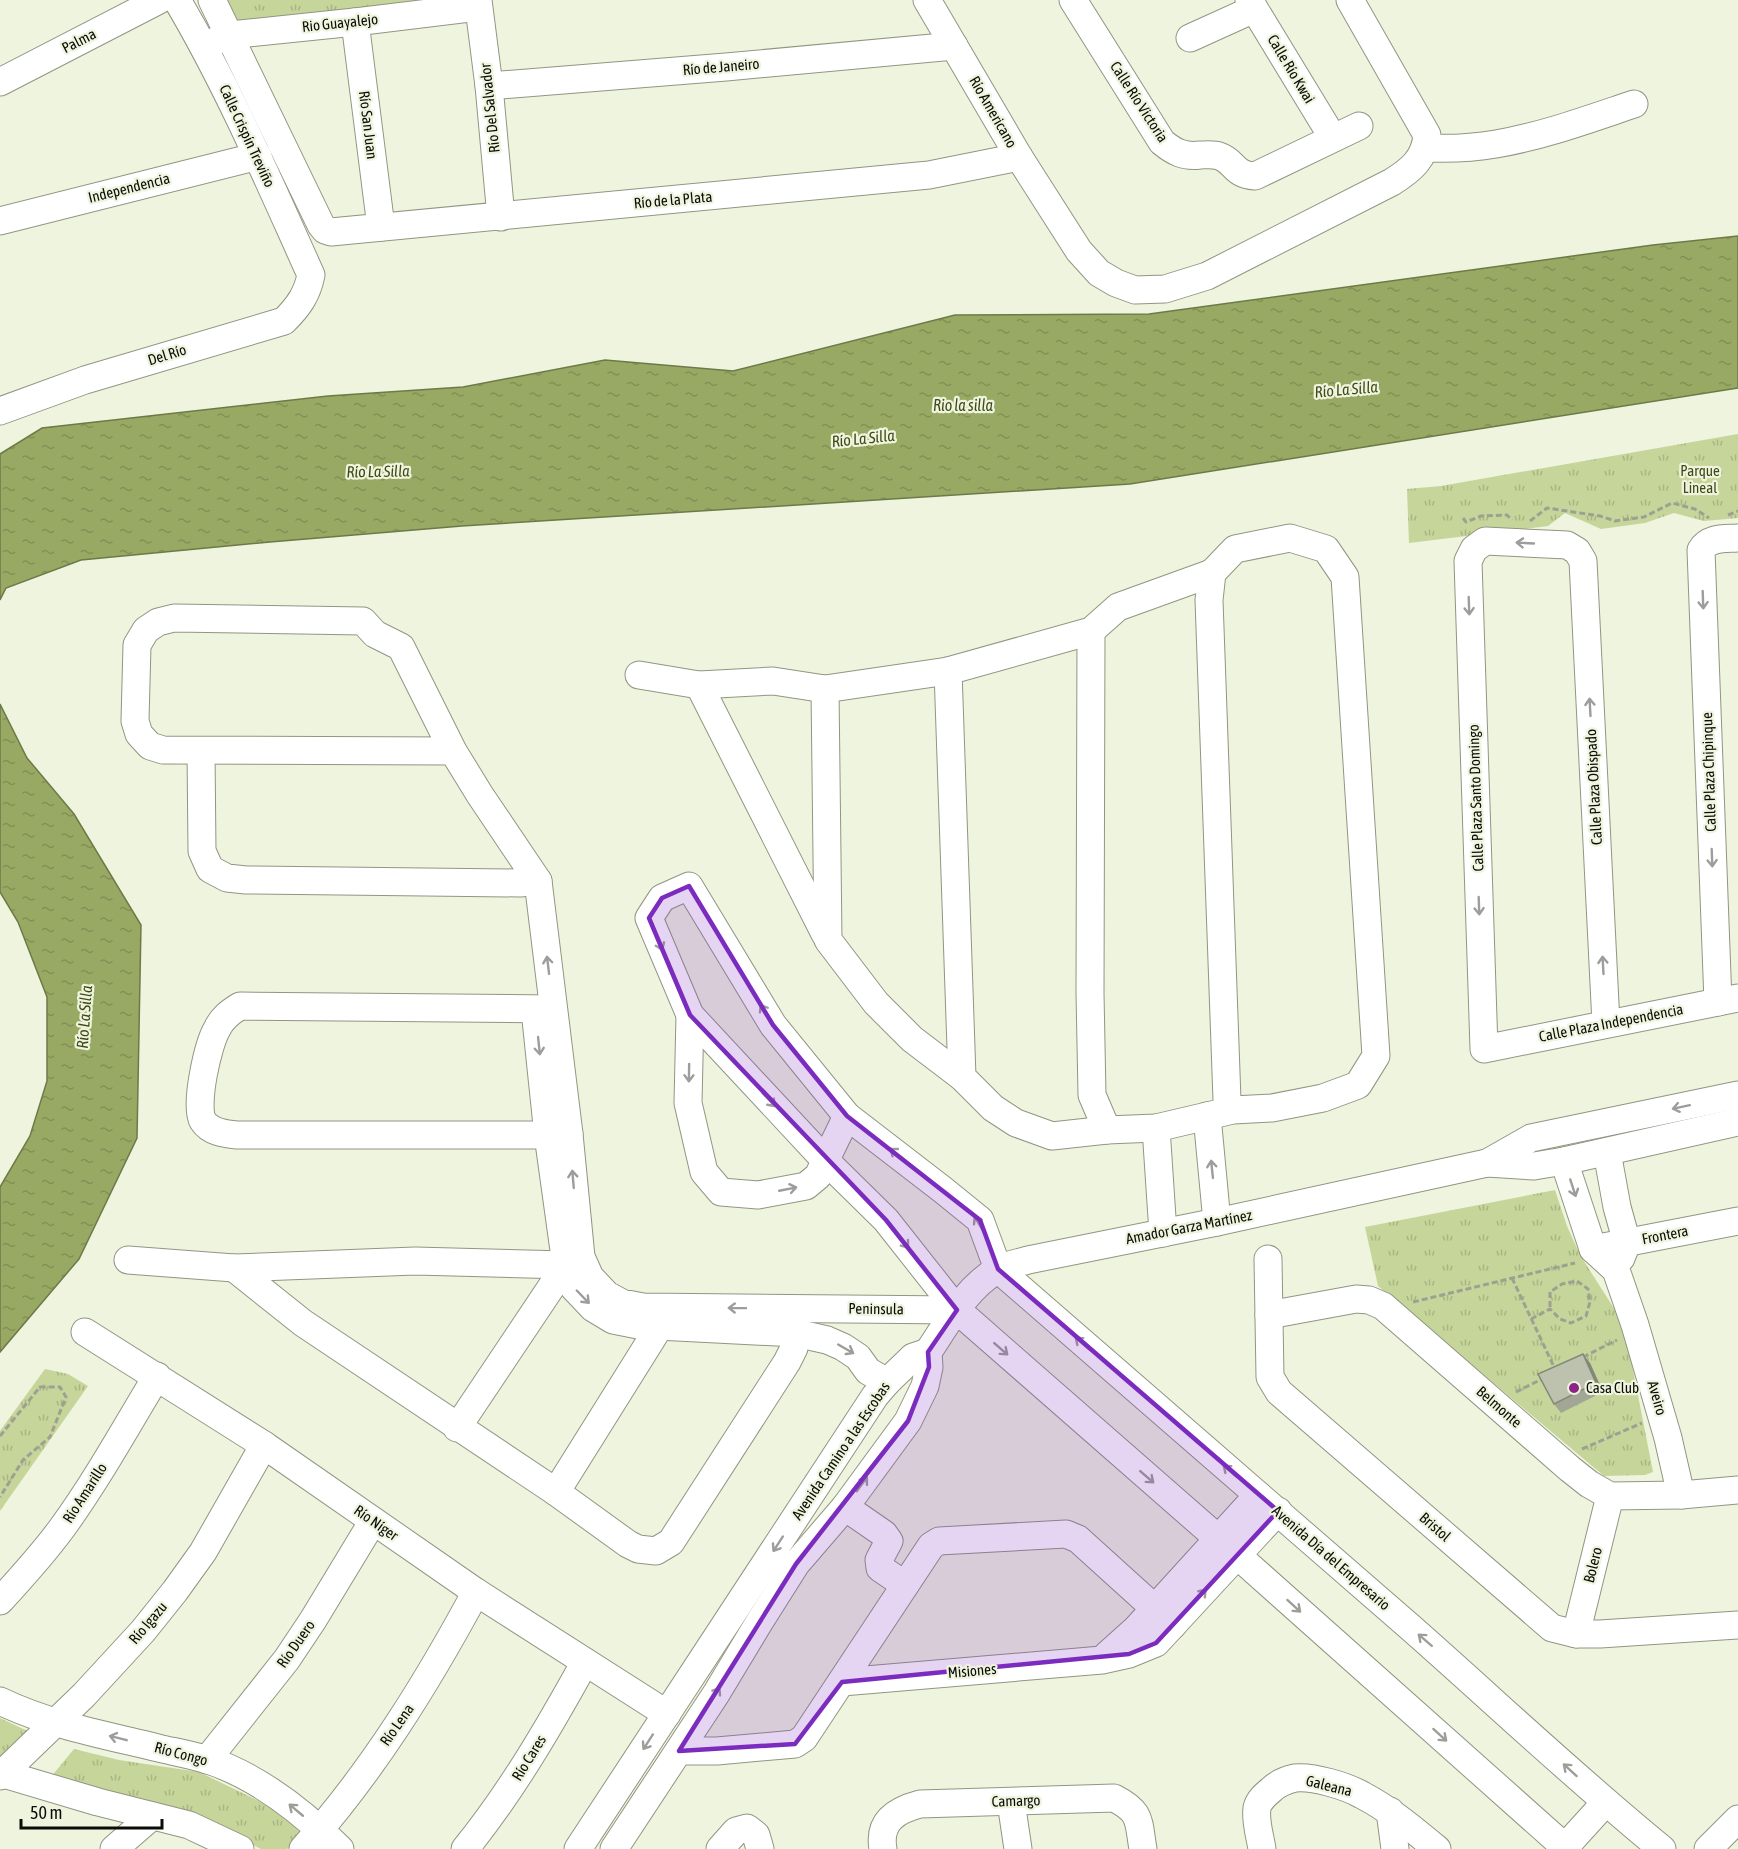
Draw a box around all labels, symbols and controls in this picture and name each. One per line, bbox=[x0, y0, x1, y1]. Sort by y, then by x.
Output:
street label: Rio Guayalejo bbox=[301, 10, 379, 35]
street label: Palma bbox=[59, 25, 99, 56]
street label: Calle Río Kwai bbox=[1264, 32, 1318, 106]
street label: Río de Janeiro bbox=[682, 55, 760, 78]
street label: Calle Río Victoria bbox=[1107, 58, 1172, 145]
street label: Río Del Salvador bbox=[476, 62, 503, 154]
street label: Río Americano bbox=[966, 73, 1021, 151]
street label: Calle Crispín Treviño bbox=[216, 82, 279, 190]
street label: Río San Juan bbox=[356, 90, 381, 160]
street label: Independencia bbox=[86, 169, 171, 206]
street label: Río de la Plata bbox=[633, 188, 713, 211]
street label: Del Río bbox=[146, 341, 188, 368]
water label: Río La Silla bbox=[1314, 377, 1379, 401]
water label: Rio la silla bbox=[933, 396, 994, 414]
water label: Río La Silla bbox=[831, 426, 896, 450]
water label: Río La Silla bbox=[346, 461, 410, 481]
park label: Parque Lineal bbox=[1680, 462, 1720, 496]
one-way arrow bbox=[1515, 538, 1535, 549]
one-way arrow bbox=[1697, 589, 1708, 609]
one-way arrow bbox=[1464, 596, 1475, 616]
one-way arrow bbox=[1585, 698, 1596, 718]
street label: Calle Plaza Chipinque bbox=[1698, 712, 1719, 832]
street label: Calle Plaza Santo Domingo bbox=[1464, 724, 1487, 872]
street label: Calle Plaza Obispado bbox=[1582, 729, 1605, 845]
one-way arrow bbox=[1707, 847, 1718, 867]
one-way arrow bbox=[1473, 895, 1485, 915]
one-way arrow bbox=[654, 932, 665, 951]
one-way arrow bbox=[542, 955, 553, 975]
one-way arrow bbox=[1598, 956, 1609, 976]
water label: Río La Silla bbox=[73, 984, 95, 1049]
street label: Calle Plaza Independencia bbox=[1537, 1000, 1684, 1045]
one-way arrow bbox=[759, 1004, 772, 1021]
one-way arrow bbox=[534, 1035, 545, 1055]
one-way arrow bbox=[683, 1063, 695, 1083]
one-way arrow bbox=[762, 1092, 776, 1107]
one-way arrow bbox=[1671, 1101, 1690, 1113]
one-way arrow bbox=[889, 1148, 905, 1161]
one-way arrow bbox=[1206, 1160, 1217, 1180]
one-way arrow bbox=[567, 1170, 578, 1190]
one-way arrow bbox=[1568, 1178, 1579, 1197]
one-way arrow bbox=[778, 1183, 797, 1194]
street label: Amador Garza Martínez bbox=[1124, 1206, 1254, 1247]
one-way arrow bbox=[973, 1215, 985, 1232]
street label: Frontera bbox=[1640, 1222, 1689, 1247]
one-way arrow bbox=[896, 1233, 909, 1249]
one-way arrow bbox=[576, 1290, 590, 1305]
street label: Peninsula bbox=[848, 1300, 904, 1317]
one-way arrow bbox=[728, 1303, 748, 1314]
one-way arrow bbox=[1075, 1336, 1090, 1350]
one-way arrow bbox=[993, 1342, 1008, 1356]
one-way arrow bbox=[837, 1343, 854, 1355]
street label: Avenida Camino a las Escobas bbox=[788, 1379, 893, 1523]
place label: Casa Club bbox=[1586, 1379, 1639, 1396]
street label: Aveiro bbox=[1644, 1379, 1670, 1417]
marker: Casa Club bbox=[1567, 1381, 1581, 1395]
street label: Belmonte bbox=[1473, 1382, 1525, 1431]
street label: Río Amarillo bbox=[59, 1460, 110, 1526]
one-way arrow bbox=[1222, 1464, 1238, 1477]
one-way arrow bbox=[1139, 1470, 1154, 1484]
one-way arrow bbox=[856, 1476, 868, 1492]
street label: Río Níger bbox=[351, 1501, 402, 1544]
street label: Avenida Día del Empresario bbox=[1269, 1502, 1394, 1613]
street label: Bristol bbox=[1416, 1509, 1454, 1545]
one-way arrow bbox=[772, 1535, 784, 1552]
street label: Bolero bbox=[1580, 1545, 1605, 1585]
one-way arrow bbox=[1193, 1588, 1208, 1603]
street label: Río Igazu bbox=[125, 1598, 170, 1647]
one-way arrow bbox=[1286, 1599, 1301, 1613]
street label: Río Duero bbox=[273, 1617, 318, 1671]
one-way arrow bbox=[1417, 1633, 1432, 1647]
street label: Misiones bbox=[947, 1660, 997, 1681]
one-way arrow bbox=[709, 1687, 721, 1704]
street label: Río Lena bbox=[376, 1701, 417, 1749]
one-way arrow bbox=[1432, 1728, 1447, 1742]
one-way arrow bbox=[108, 1731, 127, 1743]
street label: Río Cares bbox=[508, 1732, 549, 1784]
one-way arrow bbox=[642, 1734, 654, 1750]
street label: Río Congo bbox=[153, 1738, 210, 1769]
one-way arrow bbox=[1562, 1763, 1577, 1777]
street label: Galeana bbox=[1304, 1772, 1354, 1799]
street label: Camargo bbox=[991, 1791, 1041, 1810]
scale bar bbox=[21, 1792, 162, 1830]
text: 50 m bbox=[30, 1802, 62, 1823]
one-way arrow bbox=[288, 1803, 304, 1816]

